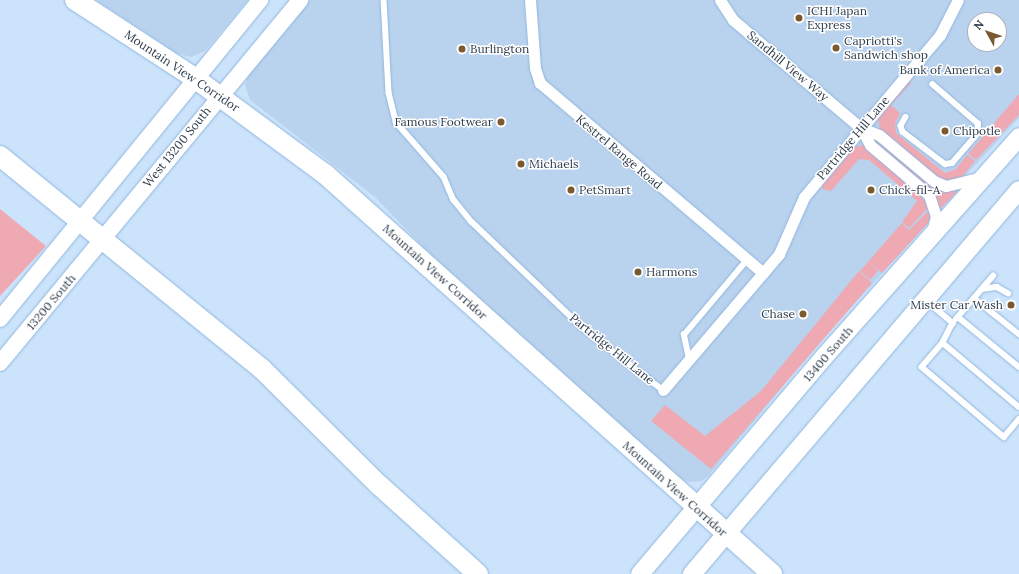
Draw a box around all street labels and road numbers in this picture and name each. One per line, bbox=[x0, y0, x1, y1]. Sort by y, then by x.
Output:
street label: Mountain View Corridor bbox=[122, 27, 242, 115]
street label: Sandhill View Way bbox=[744, 28, 832, 104]
street label: Partridge Hill Lane bbox=[814, 93, 892, 183]
street label: West 13200 South bbox=[140, 104, 214, 190]
street label: Kestrel Range Road bbox=[573, 112, 665, 192]
street label: Mountain View Corridor bbox=[380, 221, 490, 323]
street label: 13200 South bbox=[24, 271, 78, 333]
street label: Partridge Hill Lane bbox=[567, 310, 657, 388]
street label: 13400 South bbox=[800, 323, 856, 385]
street label: Mountain View Corridor bbox=[620, 438, 730, 540]

